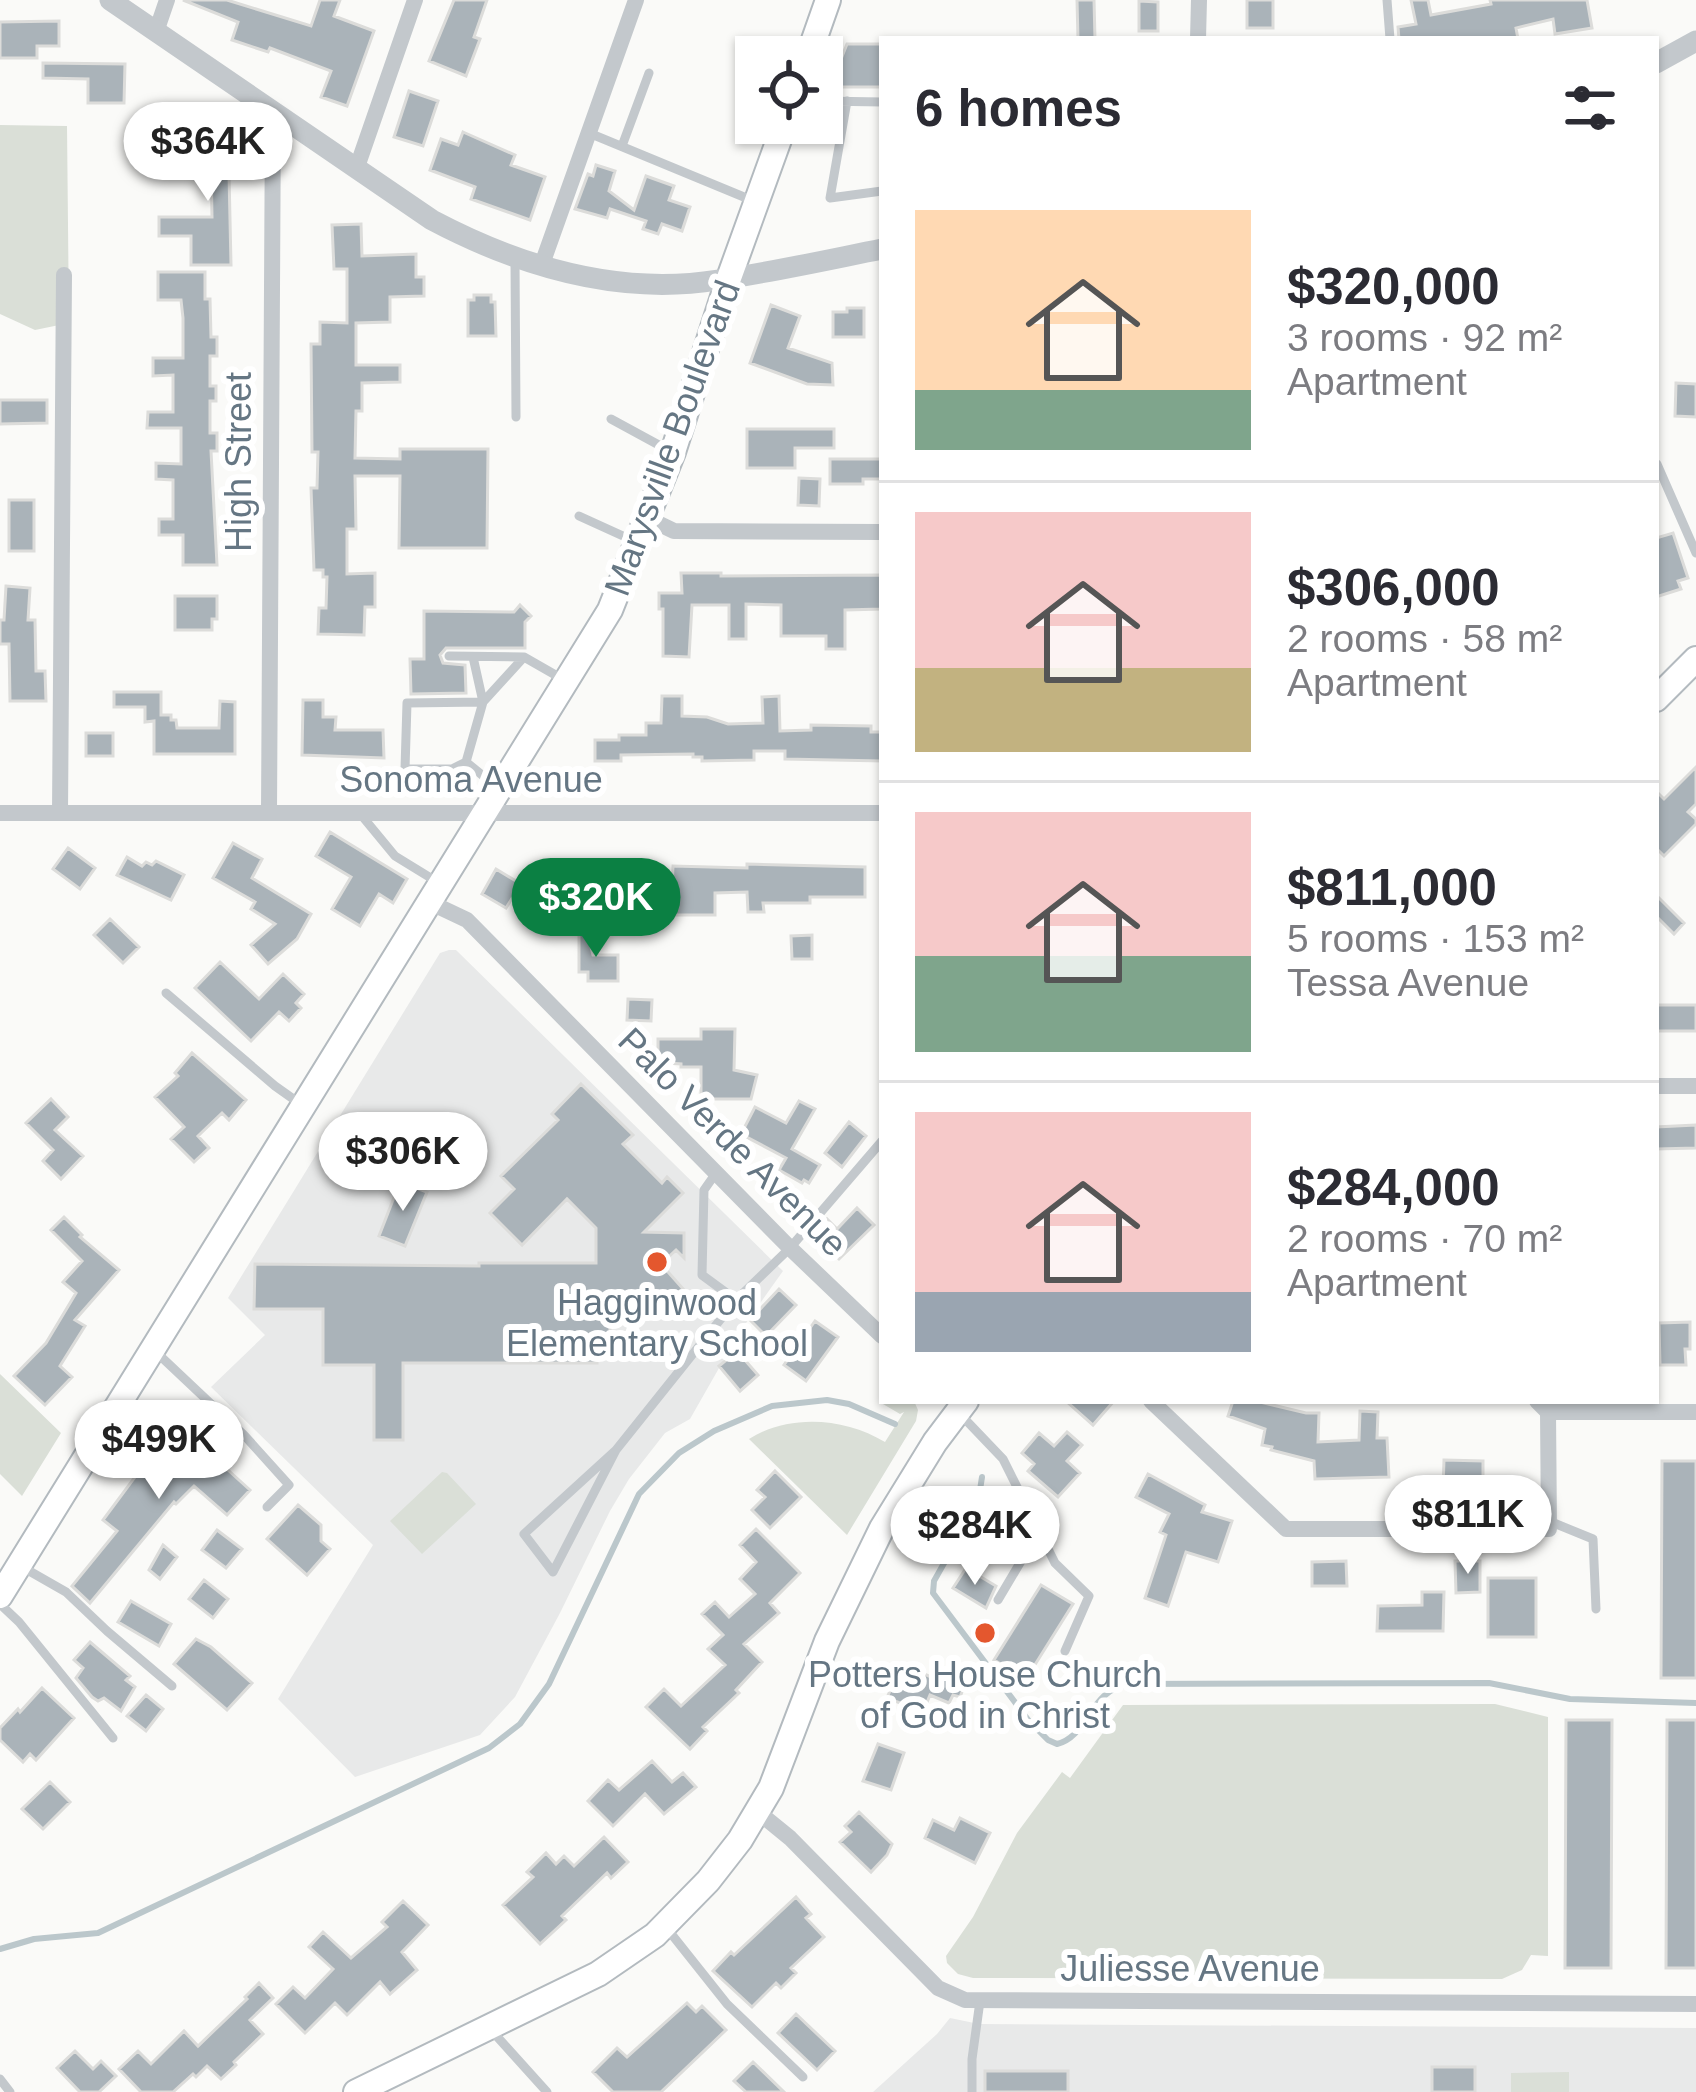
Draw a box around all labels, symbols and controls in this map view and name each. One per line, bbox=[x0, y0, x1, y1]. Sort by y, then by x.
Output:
map controls bbox=[735, 36, 843, 144]
button: locate bbox=[735, 36, 843, 144]
icon: filters bbox=[1557, 75, 1623, 141]
text: 6 homes bbox=[915, 80, 1122, 137]
pin: $364K bbox=[124, 102, 292, 204]
text: $364K bbox=[151, 119, 265, 162]
icon: home bbox=[1011, 258, 1155, 402]
text: $320,000 bbox=[1287, 258, 1500, 315]
street label: Marysville Boulevard bbox=[596, 275, 748, 601]
text: 3 rooms · 92 m² bbox=[1287, 316, 1562, 359]
text: Apartment bbox=[1287, 360, 1467, 403]
street label: High Street bbox=[218, 372, 259, 552]
text: $306,000 bbox=[1287, 559, 1500, 616]
icon: home bbox=[1011, 560, 1155, 704]
text: 2 rooms · 58 m² bbox=[1287, 617, 1562, 660]
text: Apartment bbox=[1287, 661, 1467, 704]
street label: Sonoma Avenue bbox=[339, 759, 603, 800]
pin: $320K bbox=[512, 858, 680, 960]
text: $811,000 bbox=[1287, 859, 1497, 916]
icon: home bbox=[1011, 860, 1155, 1004]
text: $320K bbox=[539, 875, 653, 918]
text: 5 rooms · 153 m² bbox=[1287, 917, 1584, 960]
text: Tessa Avenue bbox=[1287, 961, 1529, 1004]
street label: Palo Verde Avenue bbox=[610, 1019, 856, 1265]
pin: $306K bbox=[319, 1112, 487, 1214]
text: $306K bbox=[346, 1129, 460, 1172]
text: $284,000 bbox=[1287, 1159, 1500, 1216]
icon: home bbox=[1011, 1160, 1155, 1304]
text: 2 rooms · 70 m² bbox=[1287, 1217, 1562, 1260]
marker: Hagginwood Elementary School bbox=[644, 1249, 670, 1275]
text: Apartment bbox=[1287, 1261, 1467, 1304]
place label: Hagginwood Elementary School bbox=[506, 1282, 808, 1364]
pin: $499K bbox=[75, 1400, 243, 1502]
text: $499K bbox=[102, 1417, 216, 1460]
pin: $811K bbox=[1384, 1475, 1552, 1577]
pin: $284K bbox=[891, 1486, 1059, 1588]
text: $811K bbox=[1412, 1492, 1524, 1535]
text: $284K bbox=[918, 1503, 1032, 1546]
marker: Potters House Church of God in Christ bbox=[972, 1620, 998, 1646]
place label: Potters House Church of God in Christ bbox=[808, 1654, 1162, 1736]
street label: Juliesse Avenue bbox=[1060, 1948, 1320, 1989]

